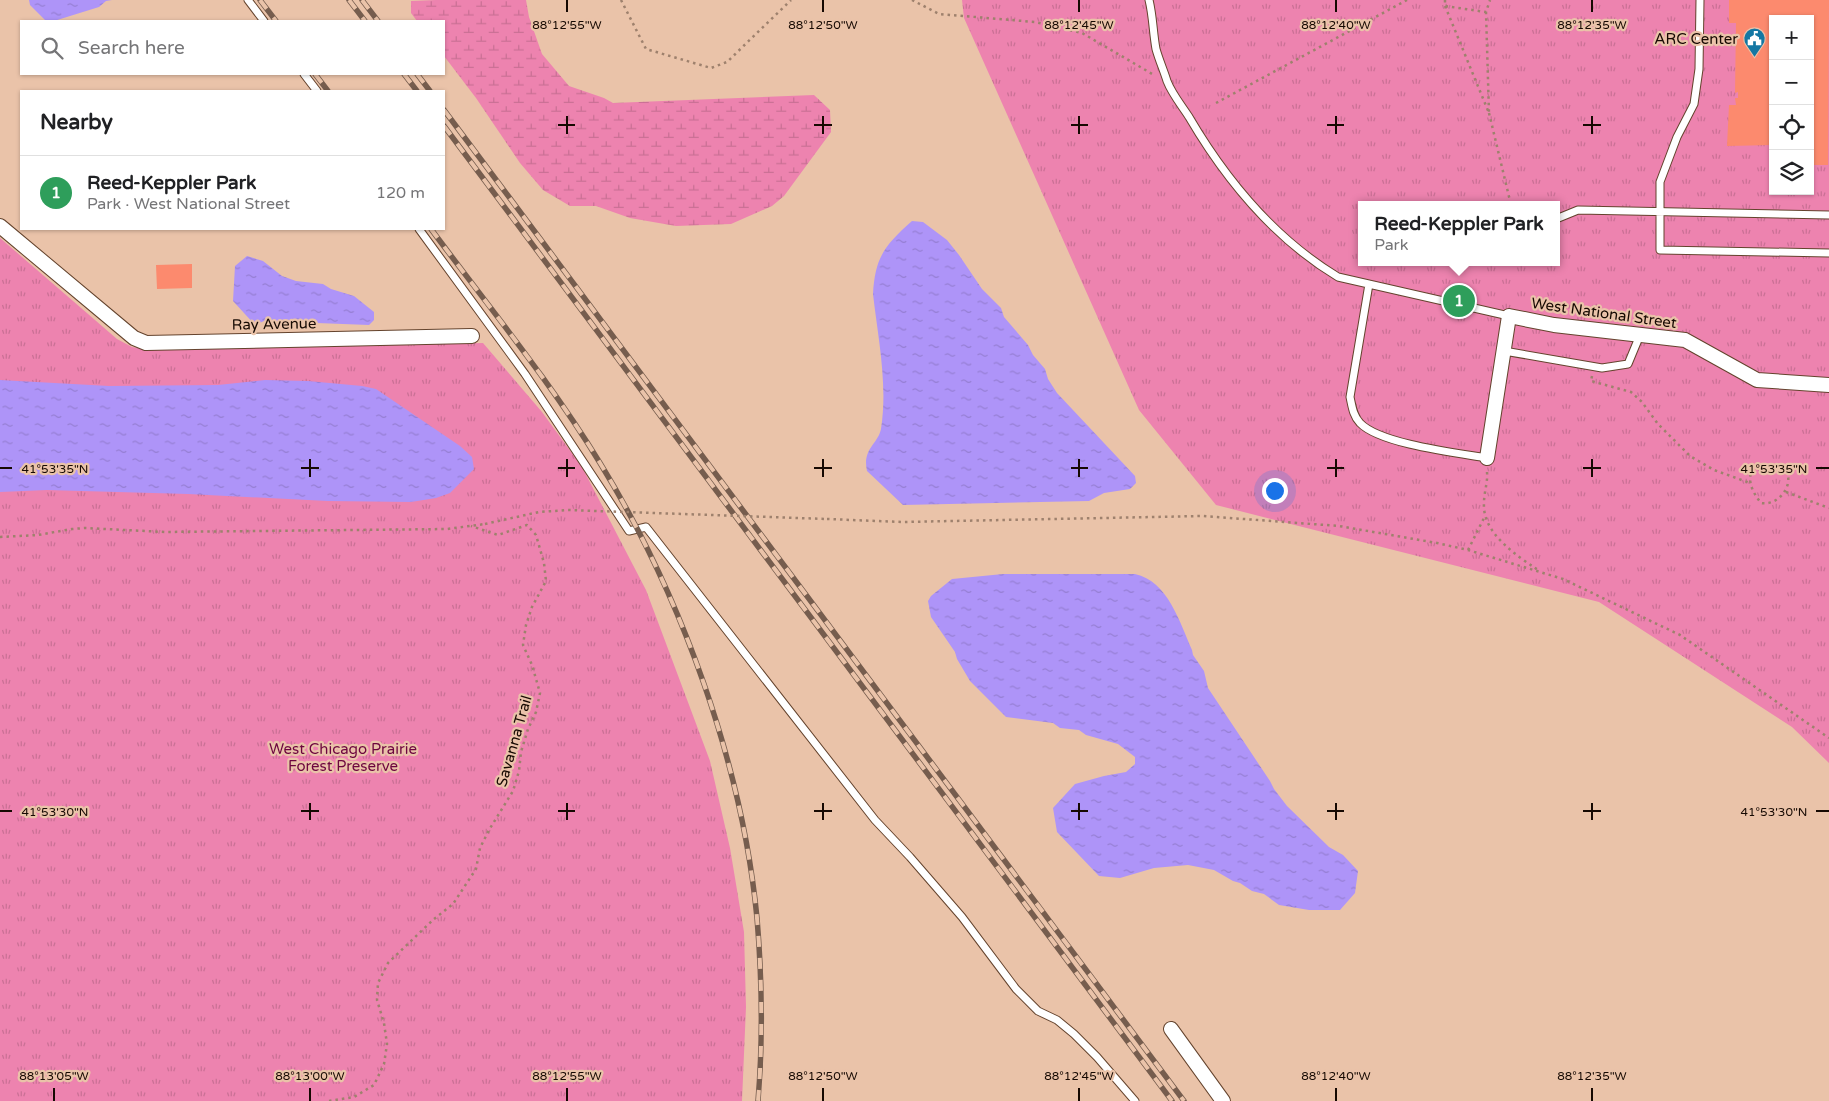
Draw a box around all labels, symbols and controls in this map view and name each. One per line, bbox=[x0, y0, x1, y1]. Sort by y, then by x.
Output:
map controls bbox=[1769, 15, 1814, 195]
button: + bbox=[1769, 15, 1814, 60]
text: 88°12'55"W bbox=[532, 18, 602, 32]
text: 88°12'50"W bbox=[788, 18, 858, 32]
text: 88°12'45"W bbox=[1044, 18, 1114, 32]
text: 88°12'40"W bbox=[1301, 18, 1371, 32]
text: 88°12'35"W bbox=[1557, 18, 1627, 32]
search box bbox=[20, 20, 445, 75]
public building icon: ARC Center bbox=[1742, 27, 1766, 58]
place label: ARC Center bbox=[1654, 30, 1738, 48]
icon: search bbox=[38, 34, 66, 62]
text: Search here bbox=[78, 37, 185, 59]
button: − bbox=[1769, 60, 1814, 105]
button: locate bbox=[1769, 105, 1814, 150]
text: Nearby bbox=[40, 110, 113, 135]
button: layers bbox=[1769, 150, 1814, 195]
text: Reed-Keppler Park bbox=[87, 172, 256, 194]
text: 1 bbox=[51, 183, 61, 203]
text: 120 m bbox=[376, 183, 425, 203]
text: Park · West National Street bbox=[87, 194, 290, 214]
popup bbox=[1358, 201, 1560, 266]
text: Reed-Keppler Park bbox=[1374, 213, 1544, 235]
text: Park bbox=[1374, 235, 1408, 255]
pin: 1 bbox=[1443, 282, 1475, 320]
street label: West National Street bbox=[1530, 294, 1678, 332]
street label: Ray Avenue bbox=[232, 314, 316, 334]
text: 41°53'35"N bbox=[22, 462, 89, 476]
text: 41°53'35"N bbox=[1741, 462, 1808, 476]
your location bbox=[1262, 478, 1288, 504]
street label: Savanna Trail bbox=[492, 693, 536, 789]
park label: West Chicago Prairie Forest Preserve bbox=[269, 740, 417, 775]
text: 41°53'30"N bbox=[22, 805, 89, 819]
text: 41°53'30"N bbox=[1741, 805, 1808, 819]
text: 88°13'05"W bbox=[19, 1069, 89, 1083]
text: 88°13'00"W bbox=[275, 1069, 345, 1083]
text: 88°12'55"W bbox=[532, 1069, 602, 1083]
text: 88°12'50"W bbox=[788, 1069, 858, 1083]
text: 88°12'45"W bbox=[1044, 1069, 1114, 1083]
text: 88°12'40"W bbox=[1301, 1069, 1371, 1083]
text: 88°12'35"W bbox=[1557, 1069, 1627, 1083]

